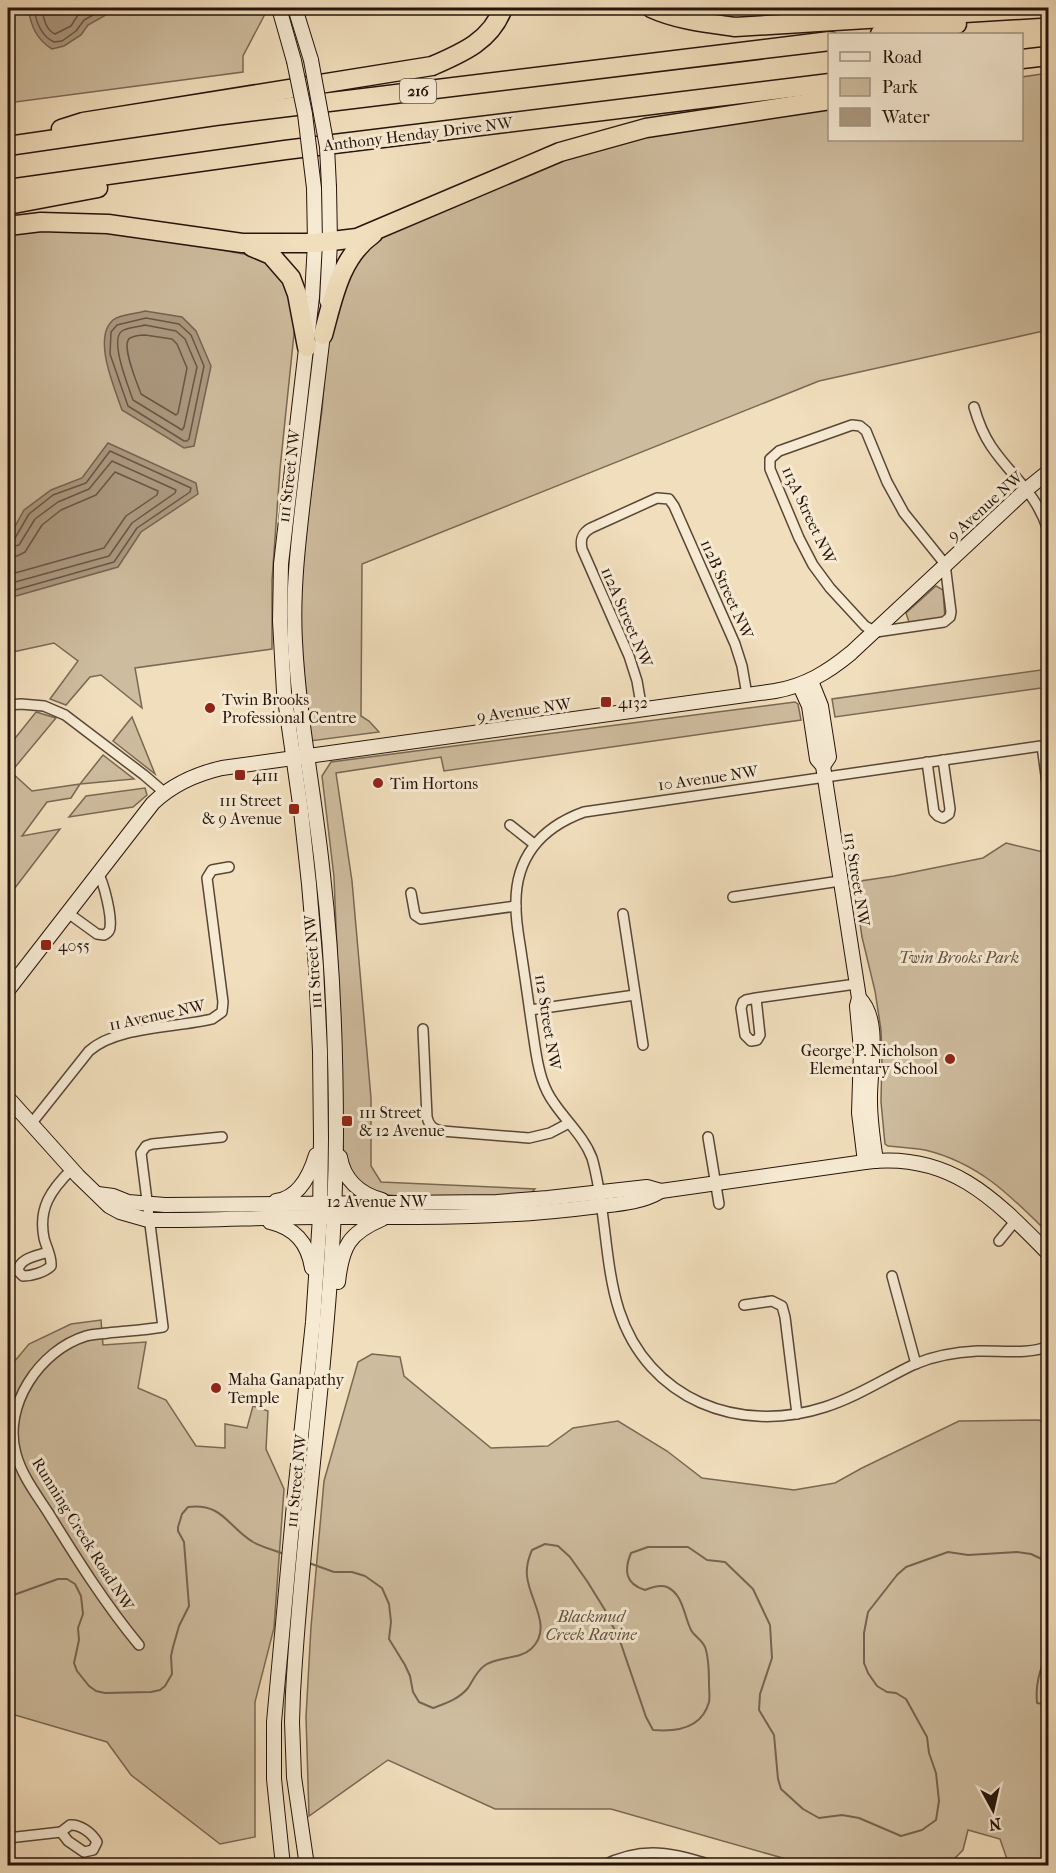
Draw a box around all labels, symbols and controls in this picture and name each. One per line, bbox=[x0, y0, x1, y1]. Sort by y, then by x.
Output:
legend bbox=[828, 33, 1023, 141]
text: Road bbox=[882, 47, 922, 68]
text: Park bbox=[882, 77, 919, 98]
road number: 216 bbox=[400, 79, 436, 103]
text: Water bbox=[881, 107, 930, 128]
street label: Anthony Henday Drive NW bbox=[321, 113, 515, 155]
street label: 111 Street NW bbox=[274, 427, 304, 524]
street label: 113A Street NW bbox=[778, 463, 840, 568]
street label: 9 Avenue NW bbox=[943, 466, 1028, 545]
street label: 112B Street NW bbox=[697, 536, 758, 643]
street label: 112A Street NW bbox=[597, 564, 657, 671]
place label: Twin Brooks Professional Centre bbox=[222, 690, 357, 727]
place label: 4132 bbox=[618, 693, 648, 712]
street label: 9 Avenue NW bbox=[476, 694, 574, 726]
marker: 4132 bbox=[599, 695, 613, 709]
marker: Twin Brooks Professional Centre bbox=[203, 701, 217, 715]
street label: 10 Avenue NW bbox=[657, 761, 761, 794]
place label: 4111 bbox=[252, 766, 279, 785]
marker: 4111 bbox=[233, 768, 247, 782]
place label: Tim Hortons bbox=[390, 774, 478, 793]
marker: Tim Hortons bbox=[371, 776, 385, 790]
place label: 111 Street & 9 Avenue bbox=[202, 791, 282, 828]
marker: 111 Street & 9 Avenue bbox=[287, 802, 301, 816]
street label: 113 Street NW bbox=[840, 831, 874, 929]
street label: 111 Street NW bbox=[300, 913, 326, 1010]
place label: 4055 bbox=[58, 936, 90, 955]
marker: 4055 bbox=[39, 938, 53, 952]
park label: Twin Brooks Park bbox=[899, 948, 1019, 967]
street label: 112 Street NW bbox=[531, 973, 565, 1072]
street label: 11 Avenue NW bbox=[107, 995, 208, 1034]
place label: George P. Nicholson Elementary School bbox=[801, 1041, 939, 1078]
marker: George P. Nicholson Elementary School bbox=[943, 1052, 957, 1066]
place label: 111 Street & 12 Avenue bbox=[359, 1103, 445, 1140]
marker: 111 Street & 12 Avenue bbox=[340, 1114, 354, 1128]
street label: 12 Avenue NW bbox=[327, 1192, 428, 1211]
place label: Maha Ganapathy Temple bbox=[228, 1370, 344, 1407]
marker: Maha Ganapathy Temple bbox=[209, 1381, 223, 1395]
street label: 111 Street NW bbox=[282, 1432, 310, 1529]
street label: Running Creek Road NW bbox=[28, 1454, 139, 1615]
park label: Blackmud Creek Ravine bbox=[545, 1607, 637, 1644]
north arrow bbox=[963, 1780, 1023, 1840]
text: N bbox=[987, 1814, 1002, 1835]

